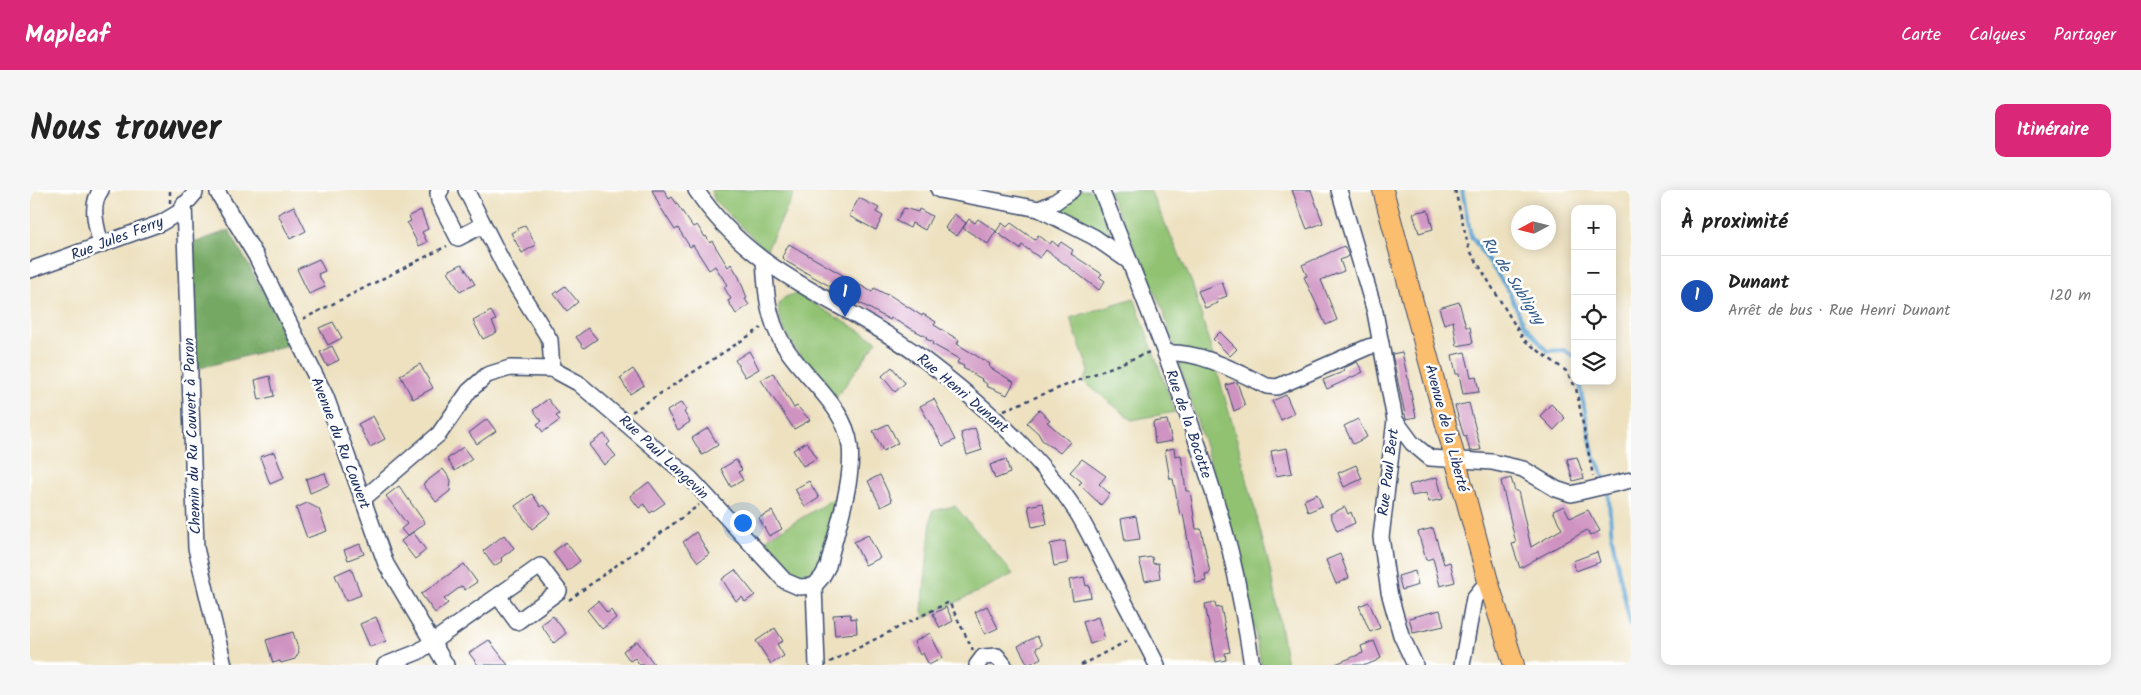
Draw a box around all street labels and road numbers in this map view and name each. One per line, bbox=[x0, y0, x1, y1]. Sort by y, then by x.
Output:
street label: Rue Jules Ferry bbox=[68, 210, 168, 268]
street label: Chemin du Ru Couvert à Paron bbox=[178, 337, 208, 535]
street label: Rue Henri Dunant bbox=[911, 348, 1014, 440]
street label: Avenue de la Liberté bbox=[1418, 362, 1475, 496]
street label: Rue de la Bocotte bbox=[1158, 367, 1218, 482]
street label: Avenue du Ru Couvert bbox=[304, 374, 376, 513]
street label: Rue Paul Langevin bbox=[613, 409, 714, 506]
street label: Rue Paul Bert bbox=[1372, 427, 1406, 517]

